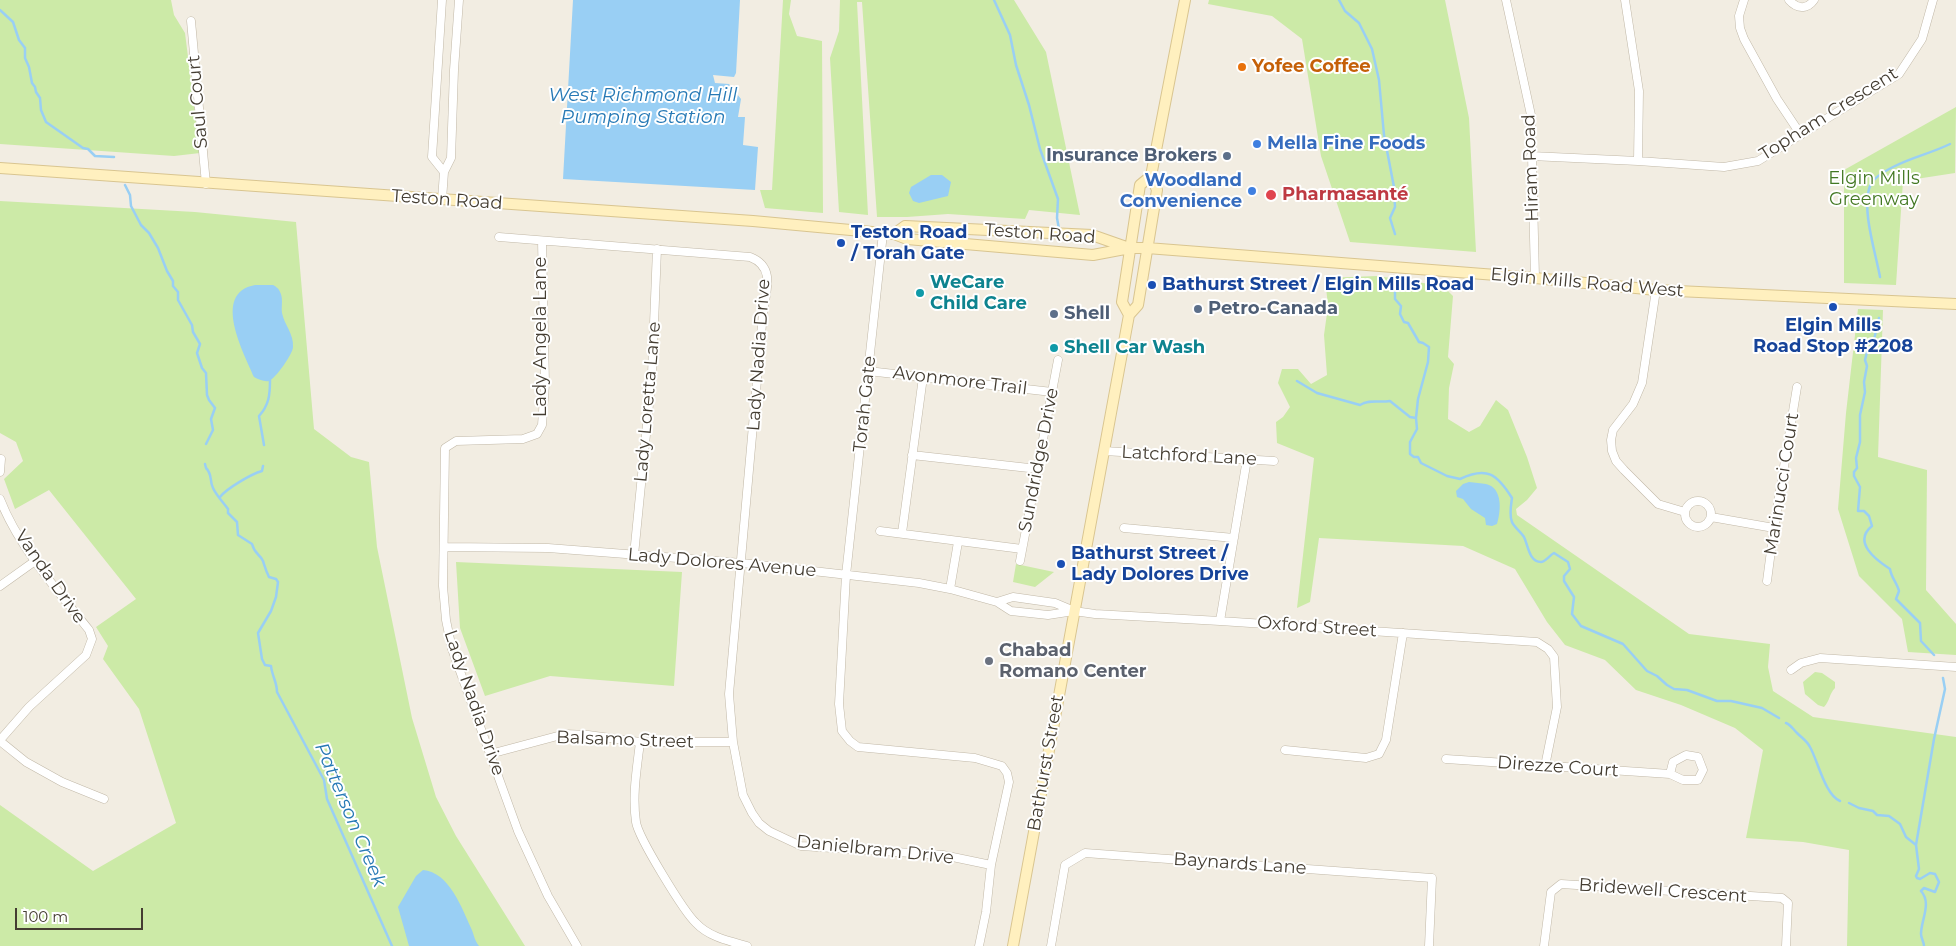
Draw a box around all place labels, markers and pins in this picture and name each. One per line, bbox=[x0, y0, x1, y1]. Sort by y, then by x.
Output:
place label: Yofee Coffee bbox=[1252, 56, 1371, 78]
marker: Yofee Coffee bbox=[1236, 61, 1248, 73]
place label: Mella Fine Foods bbox=[1267, 133, 1425, 155]
marker: Mella Fine Foods bbox=[1251, 138, 1263, 150]
place label: Insurance Brokers bbox=[1046, 145, 1217, 167]
marker: Insurance Brokers bbox=[1221, 150, 1233, 162]
place label: Woodland Convenience bbox=[1120, 170, 1242, 212]
place label: Pharmasanté bbox=[1282, 184, 1408, 206]
marker: Woodland Convenience bbox=[1246, 185, 1258, 197]
marker: Pharmasanté bbox=[1264, 188, 1278, 202]
place label: Teston Road / Torah Gate bbox=[851, 222, 967, 264]
marker: Teston Road / Torah Gate bbox=[835, 237, 847, 249]
place label: WeCare Child Care bbox=[930, 272, 1027, 314]
place label: Bathurst Street / Elgin Mills Road bbox=[1162, 274, 1474, 296]
marker: Bathurst Street / Elgin Mills Road bbox=[1146, 279, 1158, 291]
marker: WeCare Child Care bbox=[914, 287, 926, 299]
place label: Petro-Canada bbox=[1208, 298, 1338, 320]
marker: Elgin Mills Road Stop #2208 bbox=[1827, 301, 1839, 313]
place label: Shell bbox=[1064, 303, 1110, 325]
marker: Petro-Canada bbox=[1192, 303, 1204, 315]
marker: Shell bbox=[1048, 308, 1060, 320]
place label: Elgin Mills Road Stop #2208 bbox=[1753, 315, 1913, 358]
place label: Shell Car Wash bbox=[1064, 337, 1205, 359]
marker: Shell Car Wash bbox=[1048, 342, 1060, 354]
place label: Bathurst Street / Lady Dolores Drive bbox=[1071, 543, 1249, 586]
marker: Bathurst Street / Lady Dolores Drive bbox=[1055, 558, 1067, 570]
place label: Chabad Romano Center bbox=[999, 640, 1147, 682]
marker: Chabad Romano Center bbox=[983, 655, 995, 667]

